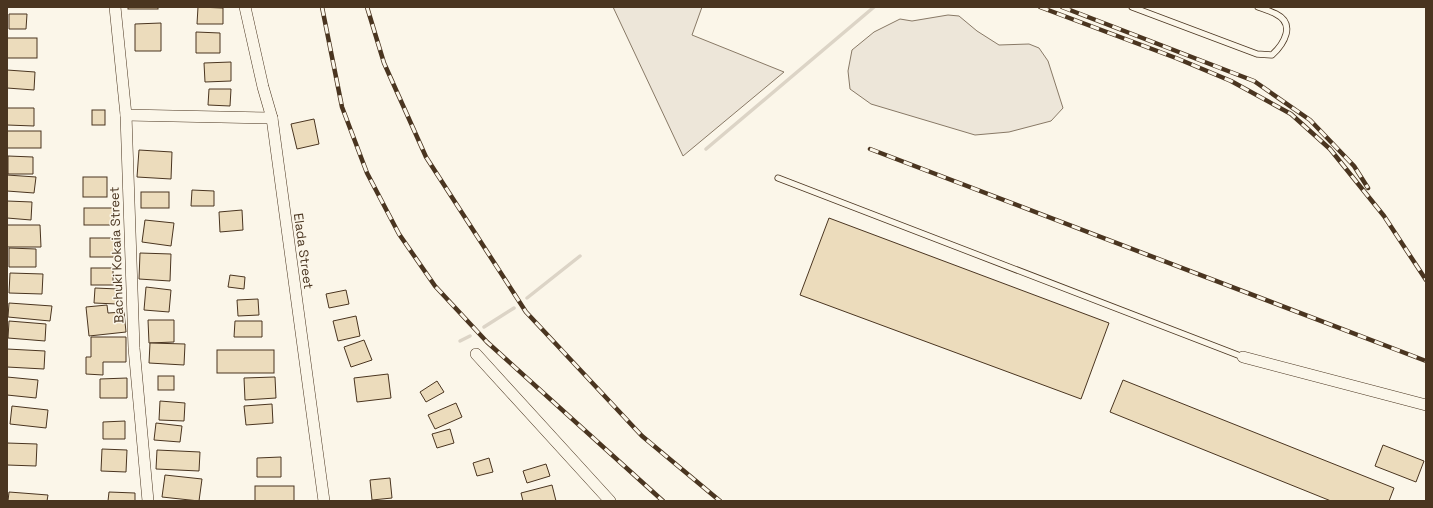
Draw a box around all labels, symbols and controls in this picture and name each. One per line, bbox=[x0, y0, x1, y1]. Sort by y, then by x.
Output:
street label: Bachuki Kokaia Street bbox=[106, 186, 127, 324]
street label: Elada Street bbox=[290, 212, 317, 290]

